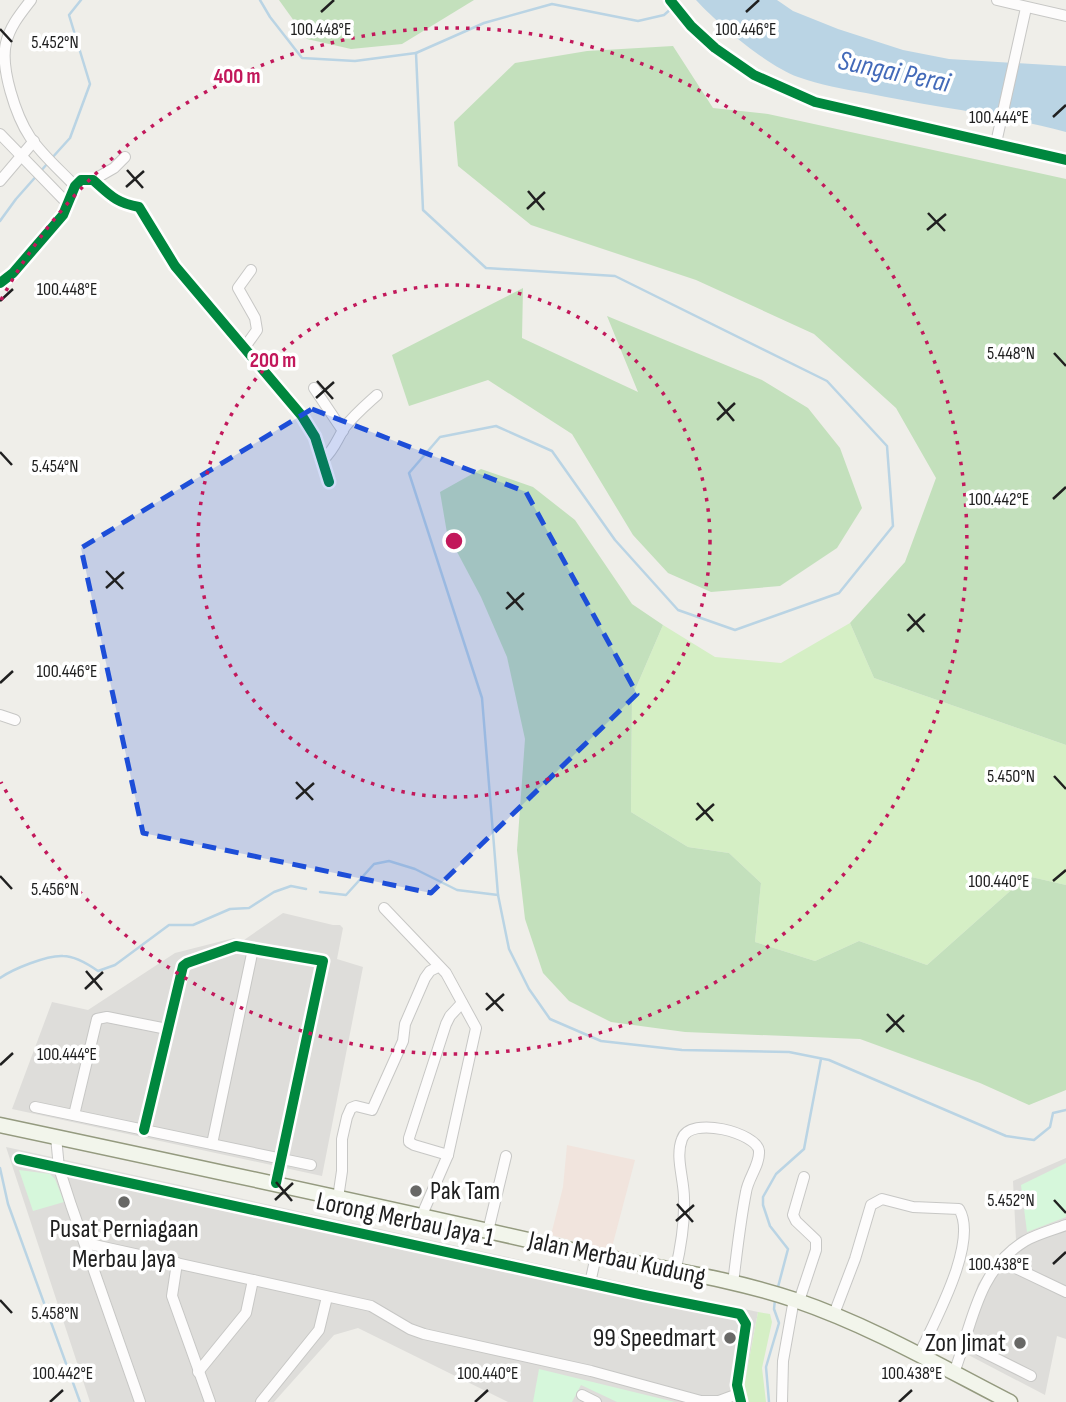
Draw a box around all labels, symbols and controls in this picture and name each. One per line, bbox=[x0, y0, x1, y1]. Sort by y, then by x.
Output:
text: 100.448°E bbox=[291, 19, 351, 40]
text: 100.446°E bbox=[716, 19, 776, 40]
text: 5.452°N bbox=[31, 32, 79, 53]
water label: Sungai Perai bbox=[835, 44, 954, 100]
text: 400 m bbox=[214, 64, 260, 89]
text: 100.444°E bbox=[969, 107, 1029, 128]
text: 100.448°E bbox=[37, 279, 97, 300]
text: 5.448°N bbox=[987, 343, 1035, 364]
text: 200 m bbox=[250, 348, 296, 373]
text: 5.454°N bbox=[32, 456, 78, 477]
text: 100.442°E bbox=[969, 489, 1029, 510]
centre of rings bbox=[442, 529, 466, 553]
text: 100.446°E bbox=[37, 661, 97, 682]
text: 5.450°N bbox=[987, 766, 1035, 787]
text: 100.440°E bbox=[968, 871, 1030, 892]
text: 5.456°N bbox=[31, 879, 79, 900]
text: 100.444°E bbox=[37, 1044, 97, 1065]
place label: Pak Tam bbox=[430, 1176, 500, 1207]
marker: Pak Tam bbox=[408, 1183, 424, 1199]
street label: Lorong Merbau Jaya 1 bbox=[313, 1186, 497, 1254]
text: 5.452°N bbox=[987, 1190, 1035, 1211]
marker: Pusat Perniagaan Merbau Jaya bbox=[116, 1194, 132, 1210]
place label: Pusat Perniagaan Merbau Jaya bbox=[49, 1214, 199, 1275]
street label: Jalan Merbau Kudung bbox=[525, 1225, 708, 1293]
text: 100.438°E bbox=[969, 1254, 1029, 1275]
text: 5.458°N bbox=[31, 1303, 79, 1324]
place label: 99 Speedmart bbox=[593, 1323, 716, 1354]
place label: Zon Jimat bbox=[925, 1328, 1006, 1359]
marker: 99 Speedmart bbox=[722, 1330, 738, 1346]
marker: Zon Jimat bbox=[1012, 1335, 1028, 1351]
text: 100.442°E bbox=[33, 1363, 93, 1384]
text: 100.440°E bbox=[457, 1363, 519, 1384]
text: 100.438°E bbox=[882, 1363, 942, 1384]

